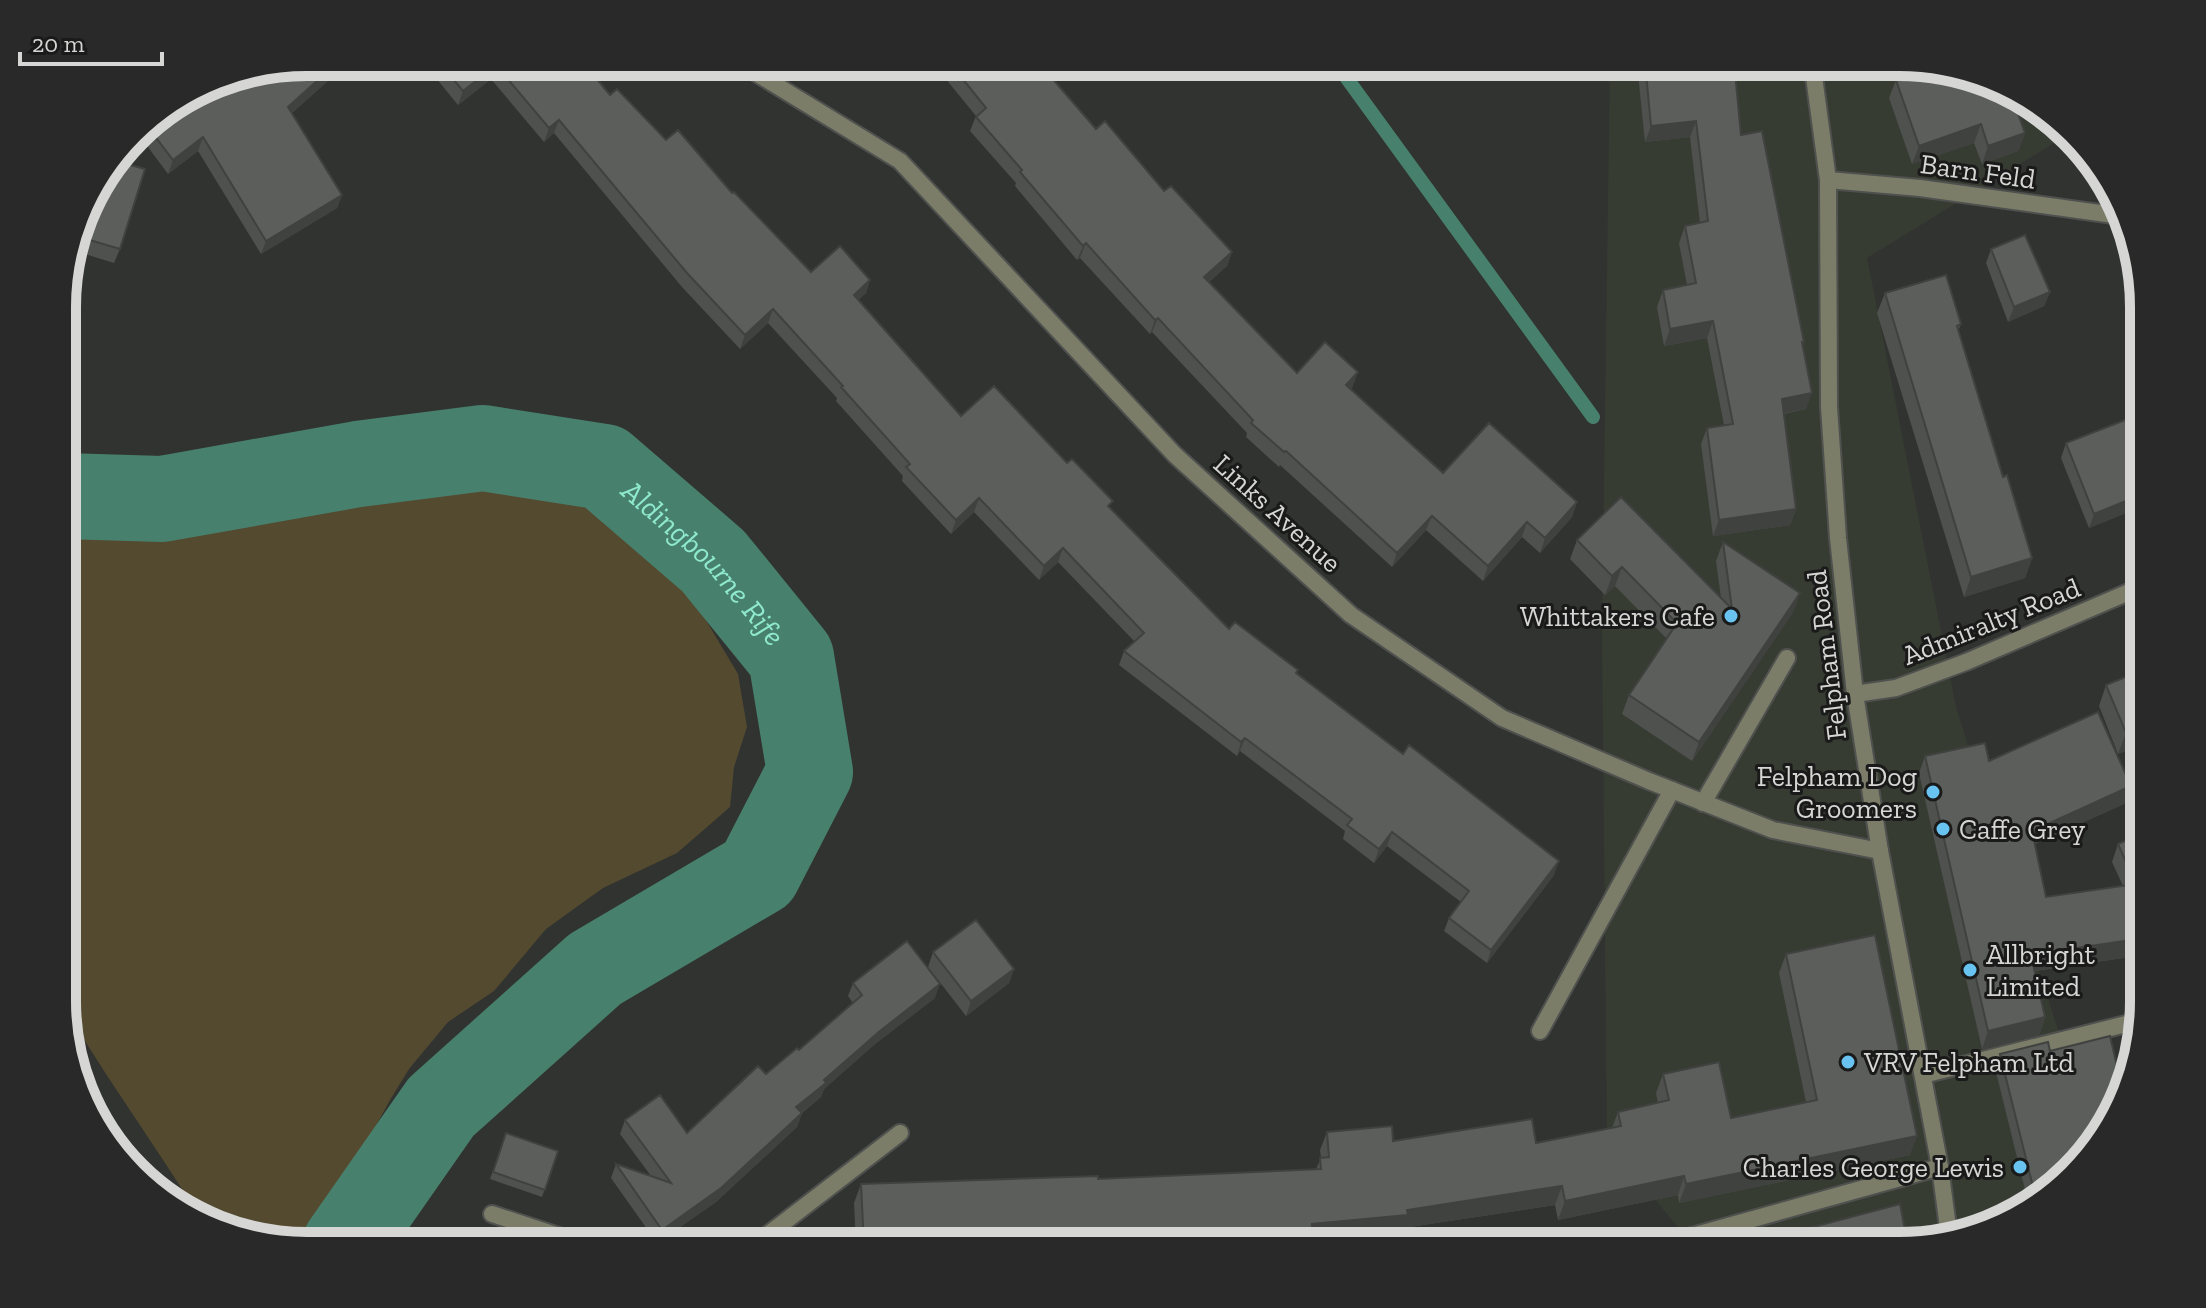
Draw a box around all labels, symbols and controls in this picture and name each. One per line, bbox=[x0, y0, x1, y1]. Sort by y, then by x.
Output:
scale bar bbox=[20, 16, 162, 66]
text: 20 m bbox=[32, 29, 85, 58]
street label: Barn Feld bbox=[1918, 147, 2037, 196]
street label: Links Avenue bbox=[1207, 448, 1348, 579]
water label: Aldingbourne Rife bbox=[613, 472, 792, 653]
street label: Felpham Road bbox=[1800, 568, 1853, 742]
street label: Admiralty Road bbox=[1898, 571, 2085, 672]
place label: Whittakers Cafe bbox=[1520, 600, 1715, 633]
marker: Whittakers Cafe bbox=[1722, 607, 1740, 625]
place label: Felpham Dog Groomers bbox=[1757, 760, 1917, 825]
marker: Felpham Dog Groomers bbox=[1924, 783, 1942, 801]
place label: Caffe Grey bbox=[1959, 813, 2086, 846]
marker: Caffe Grey bbox=[1934, 820, 1952, 838]
place label: Allbright Limited bbox=[1986, 938, 2096, 1003]
marker: Allbright Limited bbox=[1961, 961, 1979, 979]
place label: VRV Felpham Ltd bbox=[1863, 1046, 2074, 1079]
marker: VRV Felpham Ltd bbox=[1839, 1053, 1857, 1071]
place label: Charles George Lewis bbox=[1743, 1151, 2004, 1184]
marker: Charles George Lewis bbox=[2011, 1158, 2029, 1176]

